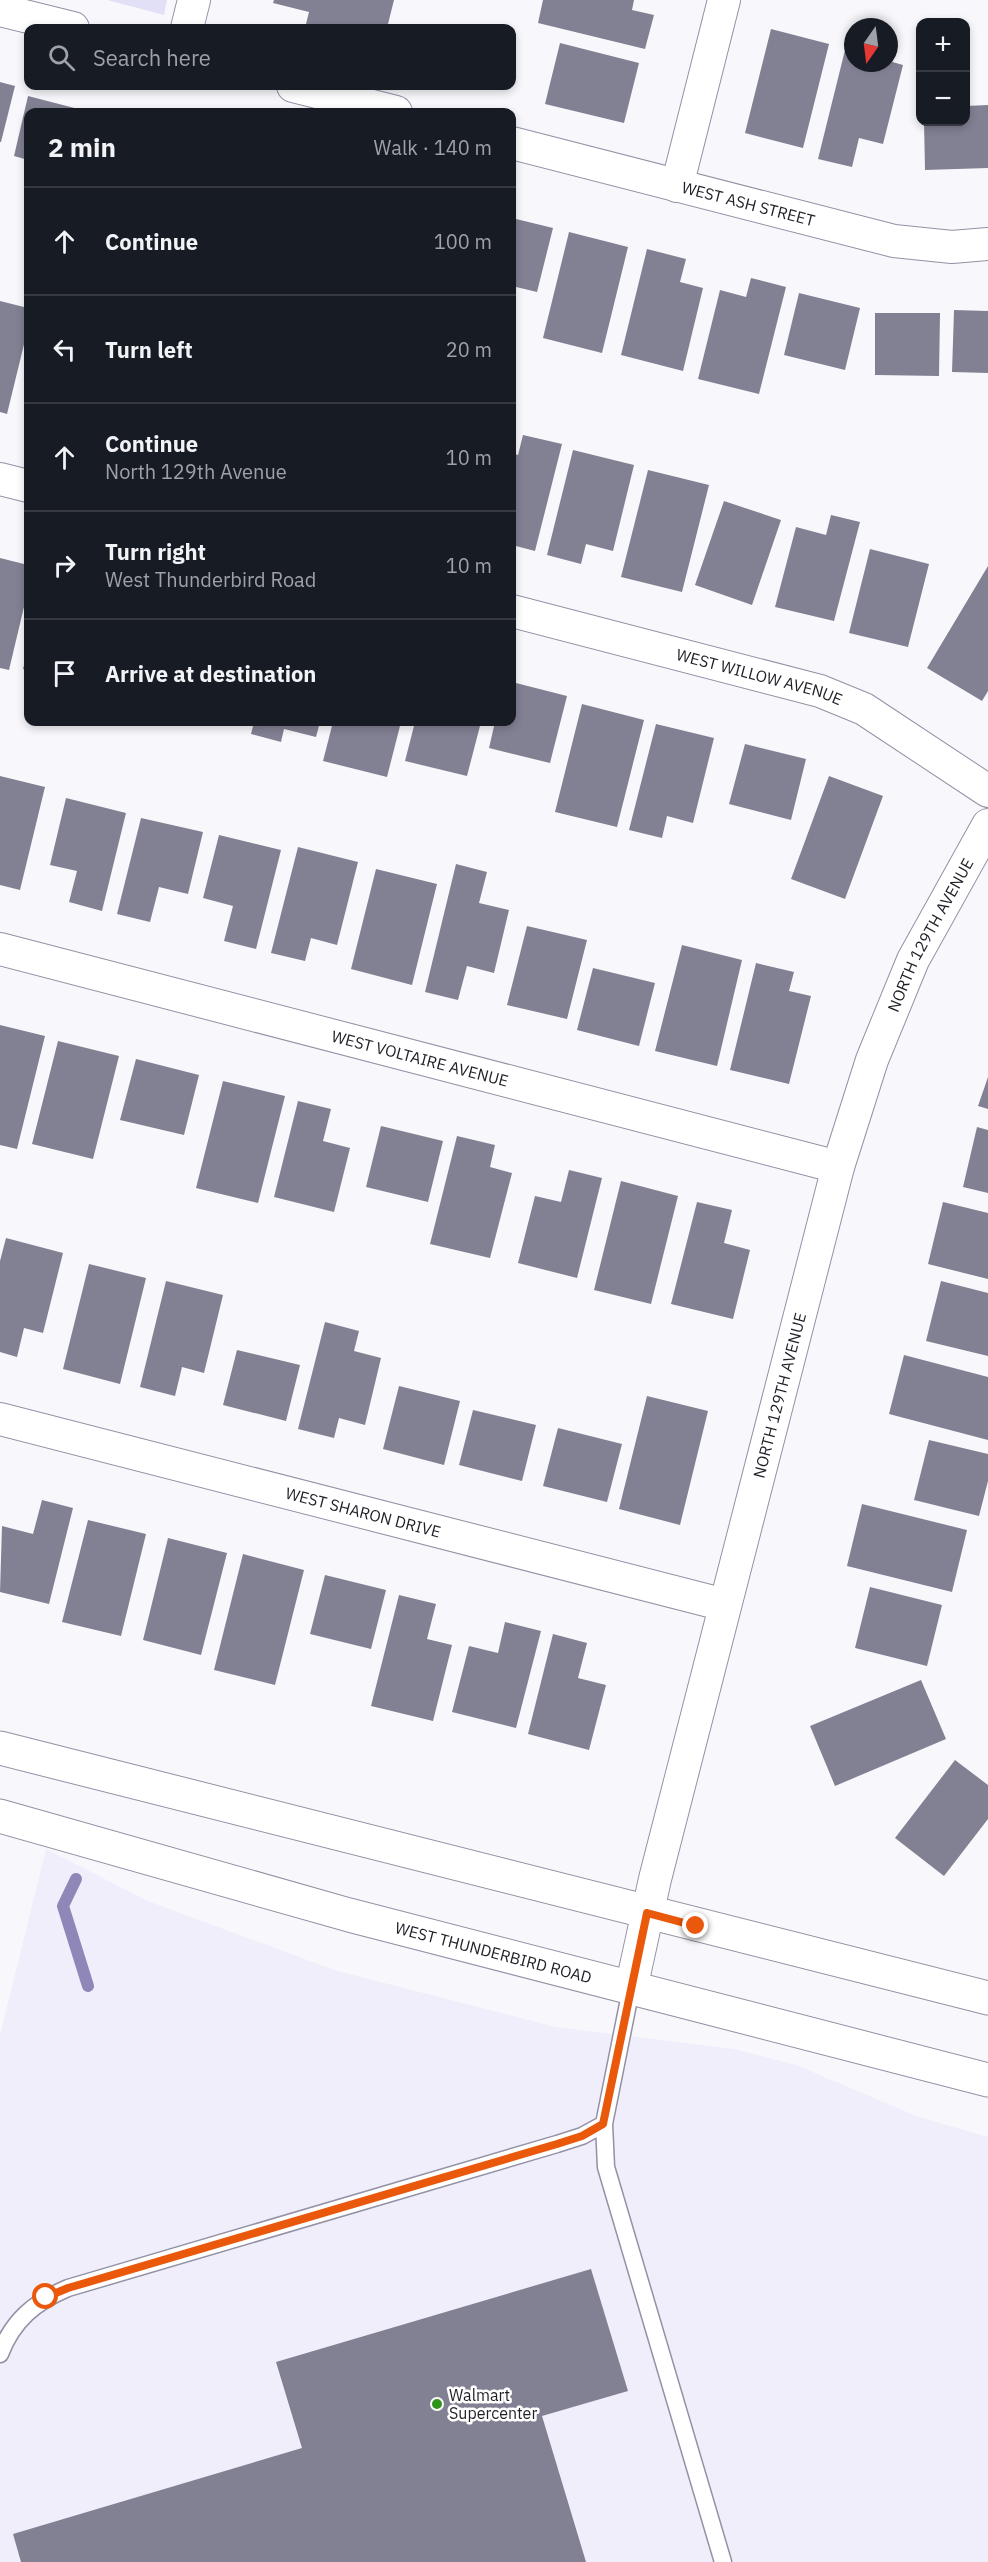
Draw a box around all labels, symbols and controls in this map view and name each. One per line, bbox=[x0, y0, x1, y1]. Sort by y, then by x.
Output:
north arrow bbox=[844, 18, 898, 72]
map controls bbox=[916, 18, 970, 126]
button: + bbox=[916, 18, 970, 72]
search box bbox=[24, 24, 516, 90]
icon: search bbox=[45, 41, 78, 74]
text: Search here bbox=[93, 43, 211, 72]
button: − bbox=[916, 72, 970, 126]
text: 2 min bbox=[48, 130, 116, 164]
text: Walk · 140 m bbox=[374, 134, 492, 161]
street label: WEST ASH STREET bbox=[680, 177, 817, 230]
icon: ahead bbox=[48, 225, 81, 258]
text: Continue bbox=[105, 227, 198, 256]
text: 100 m bbox=[434, 228, 492, 255]
icon: left bbox=[48, 333, 81, 366]
text: Turn left bbox=[105, 335, 193, 364]
text: 20 m bbox=[446, 336, 492, 363]
text: Continue bbox=[105, 429, 198, 458]
icon: ahead bbox=[48, 441, 81, 474]
text: 10 m bbox=[446, 444, 492, 471]
text: North 129th Avenue bbox=[105, 458, 287, 485]
text: Turn right bbox=[105, 537, 206, 566]
icon: right bbox=[48, 549, 81, 582]
text: 10 m bbox=[446, 552, 492, 579]
text: West Thunderbird Road bbox=[105, 566, 316, 593]
street label: WEST WILLOW AVENUE bbox=[674, 644, 846, 709]
icon: arrive bbox=[48, 657, 81, 690]
text: Arrive at destination bbox=[105, 659, 316, 688]
street label: NORTH 129TH AVENUE bbox=[883, 855, 978, 1015]
street label: WEST VOLTAIRE AVENUE bbox=[330, 1026, 510, 1091]
street label: NORTH 129TH AVENUE bbox=[748, 1310, 810, 1480]
street label: WEST SHARON DRIVE bbox=[284, 1483, 443, 1542]
route end bbox=[682, 1912, 708, 1938]
street label: WEST THUNDERBIRD ROAD bbox=[393, 1917, 594, 1987]
route start bbox=[32, 2283, 58, 2309]
place label: Walmart Supercenter bbox=[449, 2385, 537, 2423]
marker: Walmart Supercenter bbox=[430, 2397, 444, 2411]

